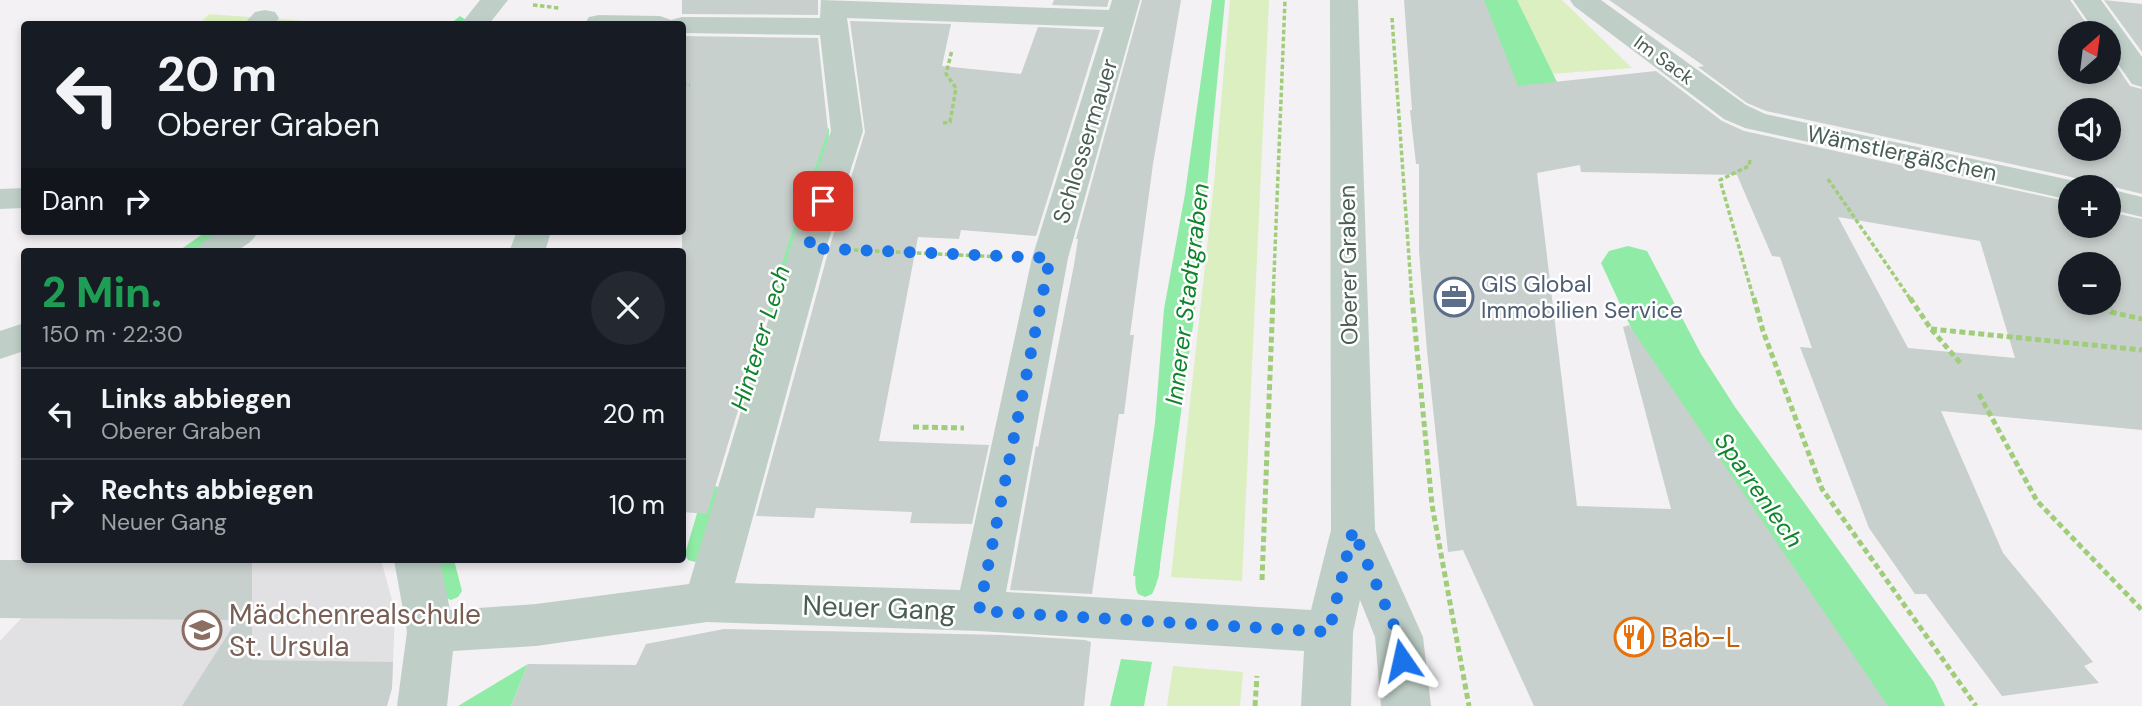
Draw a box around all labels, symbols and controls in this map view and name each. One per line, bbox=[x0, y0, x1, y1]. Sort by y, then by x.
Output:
north arrow bbox=[2058, 21, 2121, 84]
map controls bbox=[2058, 21, 2121, 315]
street label: Im Sack bbox=[1629, 30, 1699, 90]
text: 20 m bbox=[157, 42, 277, 106]
icon: left bbox=[42, 49, 133, 140]
street label: Schlossermauer bbox=[1046, 55, 1124, 227]
button: sound bbox=[2058, 98, 2121, 161]
text: Oberer Graben bbox=[157, 104, 380, 146]
street label: Wämstlergäßchen bbox=[1804, 118, 2000, 188]
pin bbox=[793, 171, 853, 231]
button: + bbox=[2058, 175, 2121, 238]
water label: Innerer Stadtgraben bbox=[1158, 181, 1216, 407]
icon: right bbox=[118, 182, 156, 220]
icon: arrive bbox=[804, 182, 842, 220]
text: Dann bbox=[42, 184, 104, 218]
street label: Oberer Graben bbox=[1332, 185, 1364, 345]
button: − bbox=[2058, 252, 2121, 315]
water label: Hinterer Lech bbox=[723, 262, 797, 414]
text: 2 Min. bbox=[42, 265, 162, 320]
place label: GIS Global Immobilien Service bbox=[1481, 269, 1683, 325]
button: close bbox=[591, 271, 665, 345]
office icon: GIS Global Immobilien Service bbox=[1433, 276, 1475, 318]
text: 150 m · 22:30 bbox=[42, 319, 183, 349]
text: Links abbiegen bbox=[101, 382, 291, 416]
icon: left bbox=[42, 395, 80, 433]
text: 20 m bbox=[602, 397, 665, 431]
text: Oberer Graben bbox=[101, 416, 261, 446]
water label: Sparrenlech bbox=[1708, 426, 1810, 554]
text: Rechts abbiegen bbox=[101, 473, 314, 507]
icon: right bbox=[42, 486, 80, 524]
text: 10 m bbox=[609, 488, 665, 522]
text: Neuer Gang bbox=[101, 507, 227, 537]
street label: Neuer Gang bbox=[802, 587, 956, 629]
place label: Mädchenrealschule St. Ursula bbox=[229, 596, 481, 665]
school or university icon: Mädchenrealschule St. Ursula bbox=[181, 609, 223, 651]
restaurant icon: Bab-L bbox=[1613, 616, 1655, 658]
place label: Bab-L bbox=[1661, 619, 1741, 656]
position arrow bbox=[1365, 623, 1439, 697]

